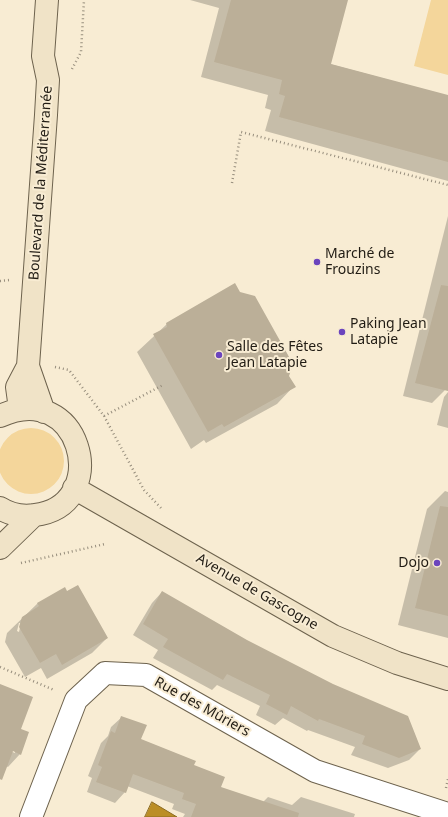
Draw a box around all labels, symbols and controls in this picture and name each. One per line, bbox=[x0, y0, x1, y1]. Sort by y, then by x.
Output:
street label: Boulevard de la Méditerranée bbox=[26, 85, 56, 281]
place label: Marché de Frouzins bbox=[325, 246, 394, 278]
marker: Marché de Frouzins bbox=[312, 257, 322, 267]
place label: Paking Jean Latapie bbox=[350, 316, 427, 348]
marker: Paking Jean Latapie bbox=[337, 327, 347, 337]
place label: Salle des Fêtes Jean Latapie bbox=[227, 339, 323, 372]
marker: Salle des Fêtes Jean Latapie bbox=[214, 350, 224, 360]
street label: Avenue de Gascogne bbox=[193, 550, 321, 634]
place label: Dojo bbox=[398, 555, 429, 571]
marker: Dojo bbox=[432, 558, 442, 568]
street label: Rue des Mûriers bbox=[151, 674, 253, 740]

